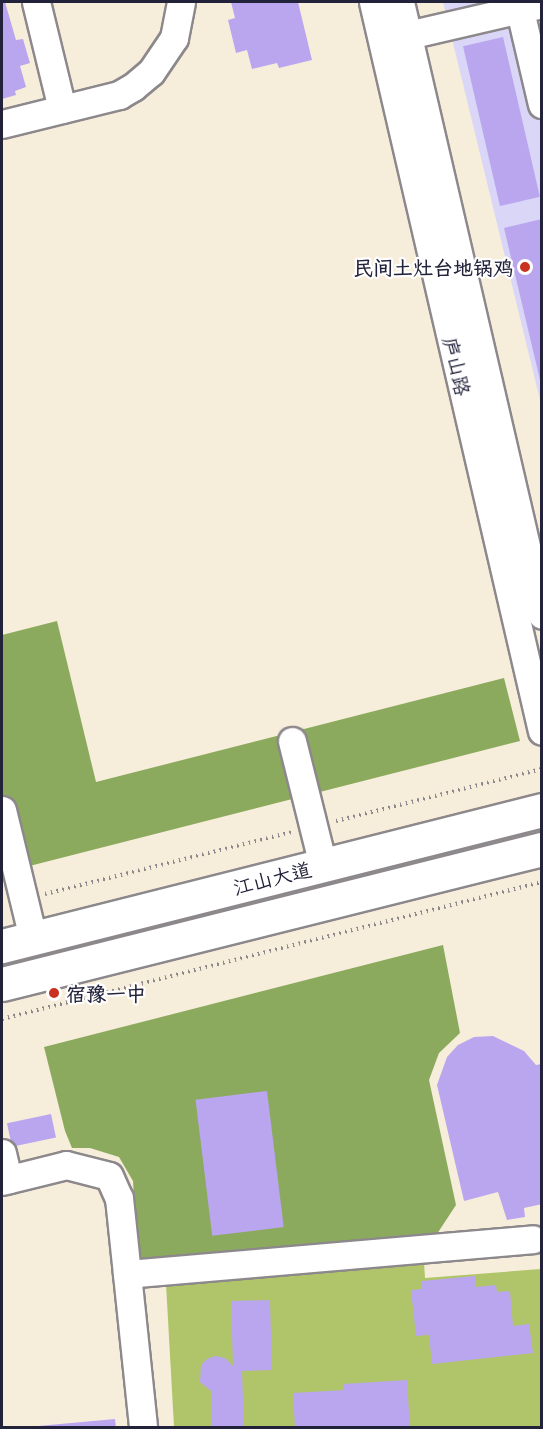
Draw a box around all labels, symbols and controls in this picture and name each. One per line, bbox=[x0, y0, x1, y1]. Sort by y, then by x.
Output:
place label: 民间土灶台地锅鸡 bbox=[353, 255, 513, 279]
marker: 民间土灶台地锅鸡 bbox=[518, 260, 532, 274]
street label: 庐山路 bbox=[439, 334, 475, 398]
street label: 江山大道 bbox=[230, 857, 314, 899]
place label: 宿豫一中 bbox=[66, 981, 146, 1005]
marker: 宿豫一中 bbox=[47, 986, 61, 1000]

